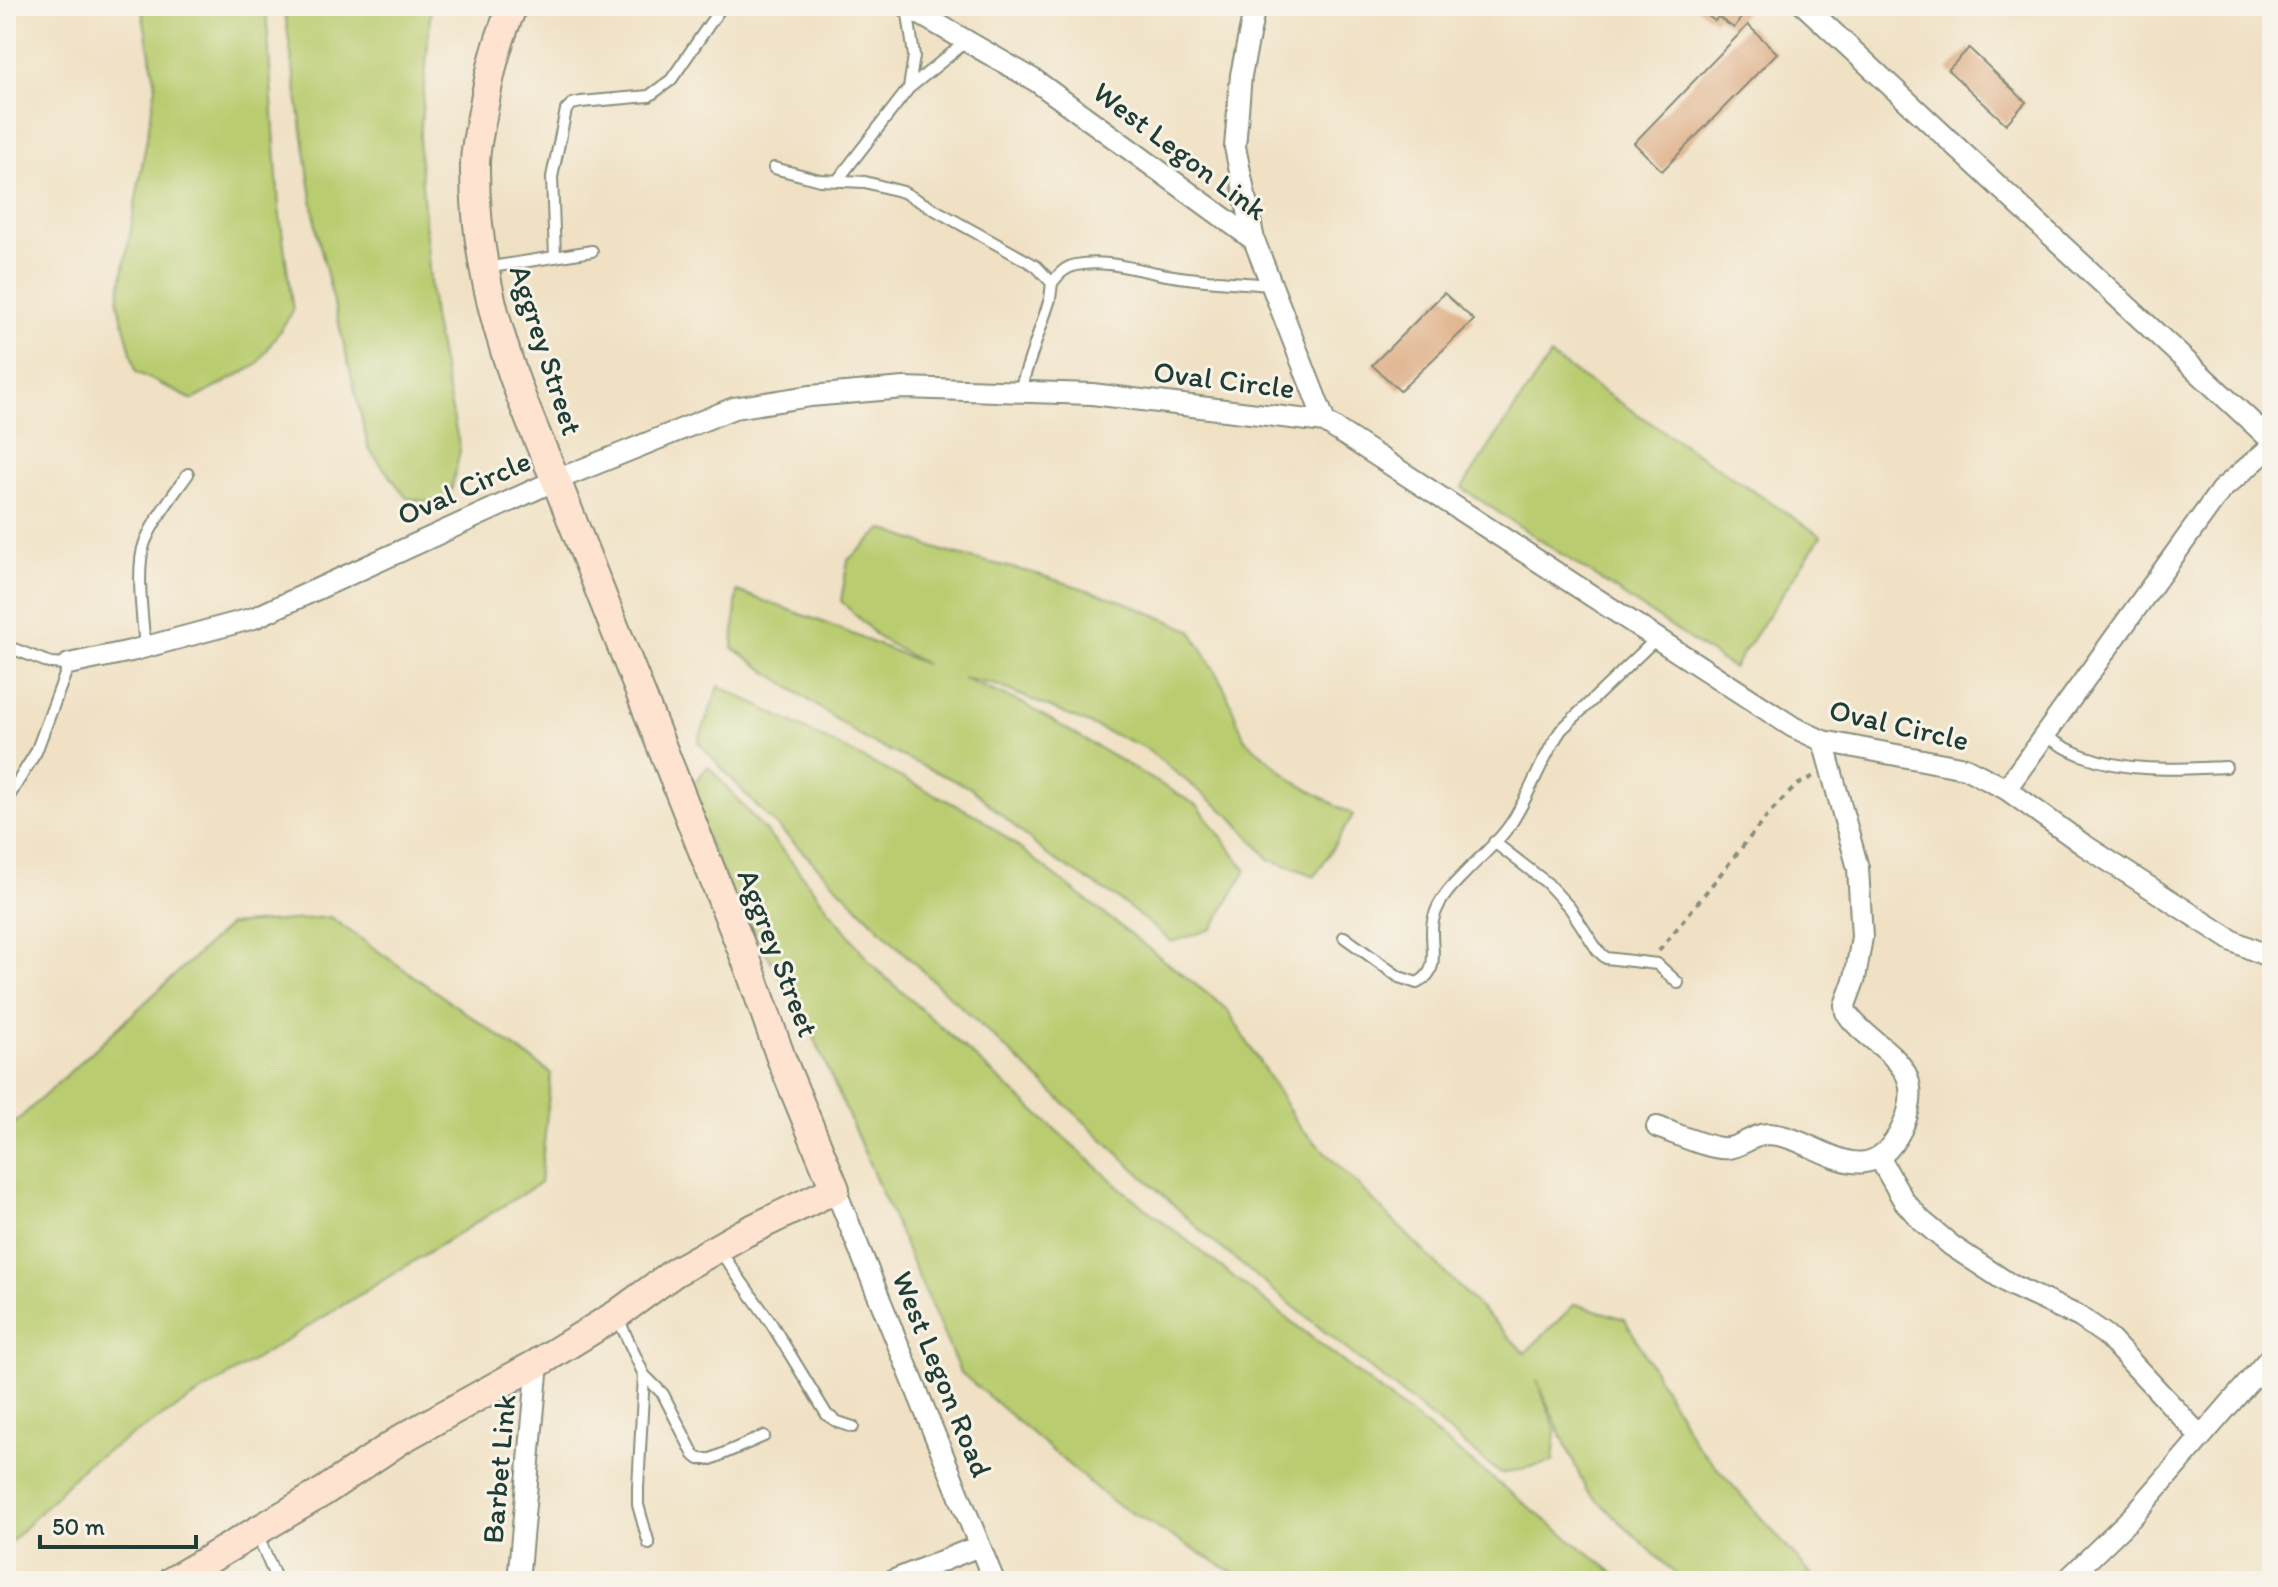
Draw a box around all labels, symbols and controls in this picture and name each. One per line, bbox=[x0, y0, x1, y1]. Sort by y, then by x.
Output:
street label: West Legon Link bbox=[1086, 73, 1275, 228]
street label: Aggrey Street bbox=[502, 260, 591, 440]
street label: Oval Circle bbox=[1151, 352, 1297, 407]
street label: Oval Circle bbox=[391, 442, 536, 533]
street label: Oval Circle bbox=[1826, 690, 1973, 759]
street label: Aggrey Street bbox=[730, 864, 827, 1042]
street label: West Legon Road bbox=[884, 1266, 1001, 1482]
street label: Barbet Link bbox=[474, 1393, 523, 1545]
scale bar bbox=[40, 1499, 196, 1549]
text: 50 m bbox=[52, 1512, 105, 1541]

